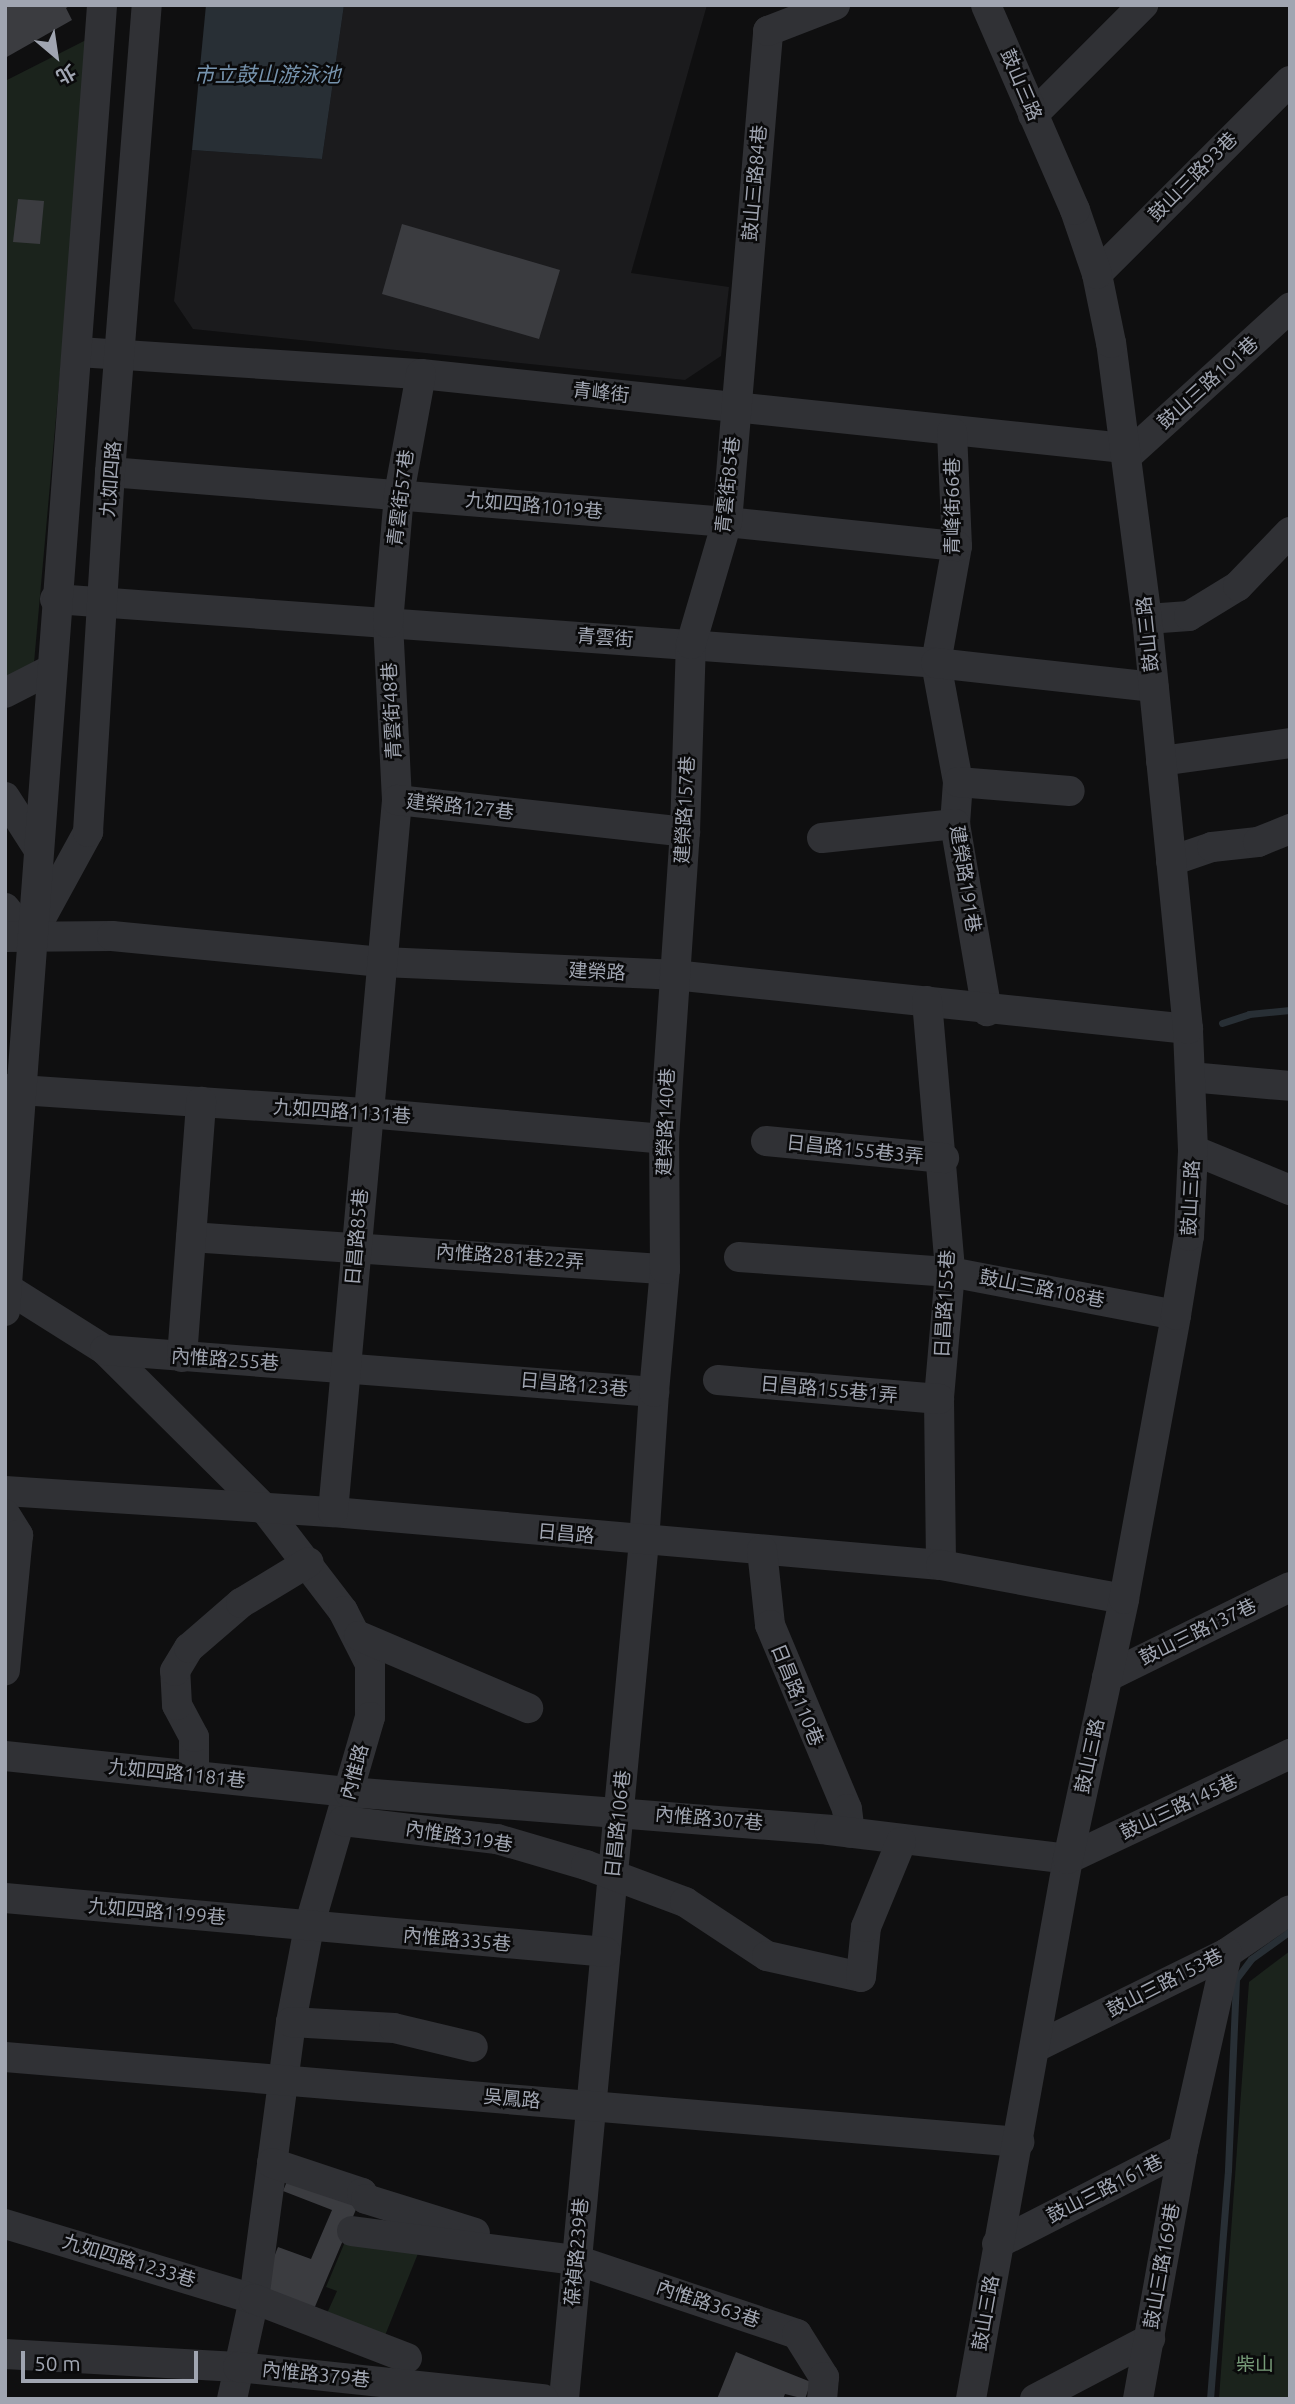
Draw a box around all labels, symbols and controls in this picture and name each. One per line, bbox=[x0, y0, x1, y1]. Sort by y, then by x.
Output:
north arrow bbox=[21, 21, 91, 91]
street label: 鼓山三路 bbox=[996, 46, 1046, 124]
text: 北 bbox=[53, 60, 80, 89]
water label: 市立鼓山游泳池 bbox=[194, 61, 340, 87]
street label: 鼓山三路84巷 bbox=[739, 124, 771, 242]
street label: 鼓山三路93巷 bbox=[1144, 128, 1242, 226]
street label: 鼓山三路101巷 bbox=[1153, 332, 1263, 434]
street label: 青峰街 bbox=[571, 379, 631, 407]
street label: 青雲街85巷 bbox=[712, 435, 744, 535]
street label: 九如四路 bbox=[96, 440, 126, 518]
street label: 青雲街57巷 bbox=[384, 448, 418, 548]
street label: 青峰街66巷 bbox=[942, 457, 964, 555]
street label: 九如四路1019巷 bbox=[464, 489, 604, 523]
street label: 鼓山三路 bbox=[1133, 595, 1163, 673]
street label: 青雲街 bbox=[576, 625, 634, 651]
street label: 青雲街48巷 bbox=[378, 662, 406, 760]
street label: 建榮路157巷 bbox=[671, 755, 699, 865]
street label: 建榮路127巷 bbox=[405, 790, 515, 824]
street label: 建榮路191巷 bbox=[945, 824, 985, 934]
street label: 建榮路 bbox=[568, 959, 626, 985]
street label: 建榮路140巷 bbox=[653, 1068, 679, 1176]
street label: 九如四路1131巷 bbox=[272, 1096, 412, 1128]
street label: 日昌路155巷3弄 bbox=[785, 1131, 925, 1169]
street label: 鼓山三路 bbox=[1178, 1159, 1204, 1237]
street label: 日昌路85巷 bbox=[341, 1187, 373, 1287]
street label: 內惟路281巷22弄 bbox=[435, 1240, 585, 1274]
street label: 日昌路155巷 bbox=[931, 1249, 959, 1359]
street label: 鼓山三路108巷 bbox=[977, 1266, 1107, 1312]
street label: 內惟路255巷 bbox=[170, 1345, 280, 1375]
street label: 日昌路123巷 bbox=[519, 1369, 629, 1401]
street label: 日昌路155巷1弄 bbox=[759, 1373, 899, 1407]
street label: 日昌路 bbox=[537, 1520, 595, 1548]
street label: 鼓山三路137巷 bbox=[1136, 1594, 1260, 1670]
street label: 日昌路110巷 bbox=[766, 1641, 828, 1749]
street label: 鼓山三路 bbox=[1071, 1716, 1109, 1796]
street label: 內惟路 bbox=[337, 1742, 373, 1802]
street label: 九如四路1181巷 bbox=[107, 1755, 247, 1793]
street label: 日昌路106巷 bbox=[601, 1769, 635, 1879]
street label: 鼓山三路145巷 bbox=[1117, 1770, 1241, 1844]
street label: 內惟路307巷 bbox=[654, 1803, 764, 1835]
street label: 內惟路319巷 bbox=[404, 1817, 514, 1857]
street label: 九如四路1199巷 bbox=[87, 1895, 227, 1929]
street label: 內惟路335巷 bbox=[402, 1924, 512, 1956]
street label: 鼓山三路153巷 bbox=[1103, 1944, 1227, 2022]
street label: 吳鳳路 bbox=[483, 2085, 541, 2113]
street label: 鼓山三路161巷 bbox=[1043, 2150, 1167, 2228]
street label: 葆禎路239巷 bbox=[561, 2197, 593, 2307]
street label: 鼓山三路169巷 bbox=[1140, 2201, 1184, 2331]
street label: 九如四路1233巷 bbox=[60, 2230, 198, 2292]
street label: 鼓山三路 bbox=[968, 2274, 1004, 2352]
street label: 內惟路363巷 bbox=[653, 2276, 763, 2332]
scale bar bbox=[24, 2338, 201, 2382]
text: 50 m bbox=[34, 2351, 81, 2375]
park label: 柴山 bbox=[1236, 2354, 1274, 2376]
street label: 內惟路379巷 bbox=[261, 2358, 371, 2392]

